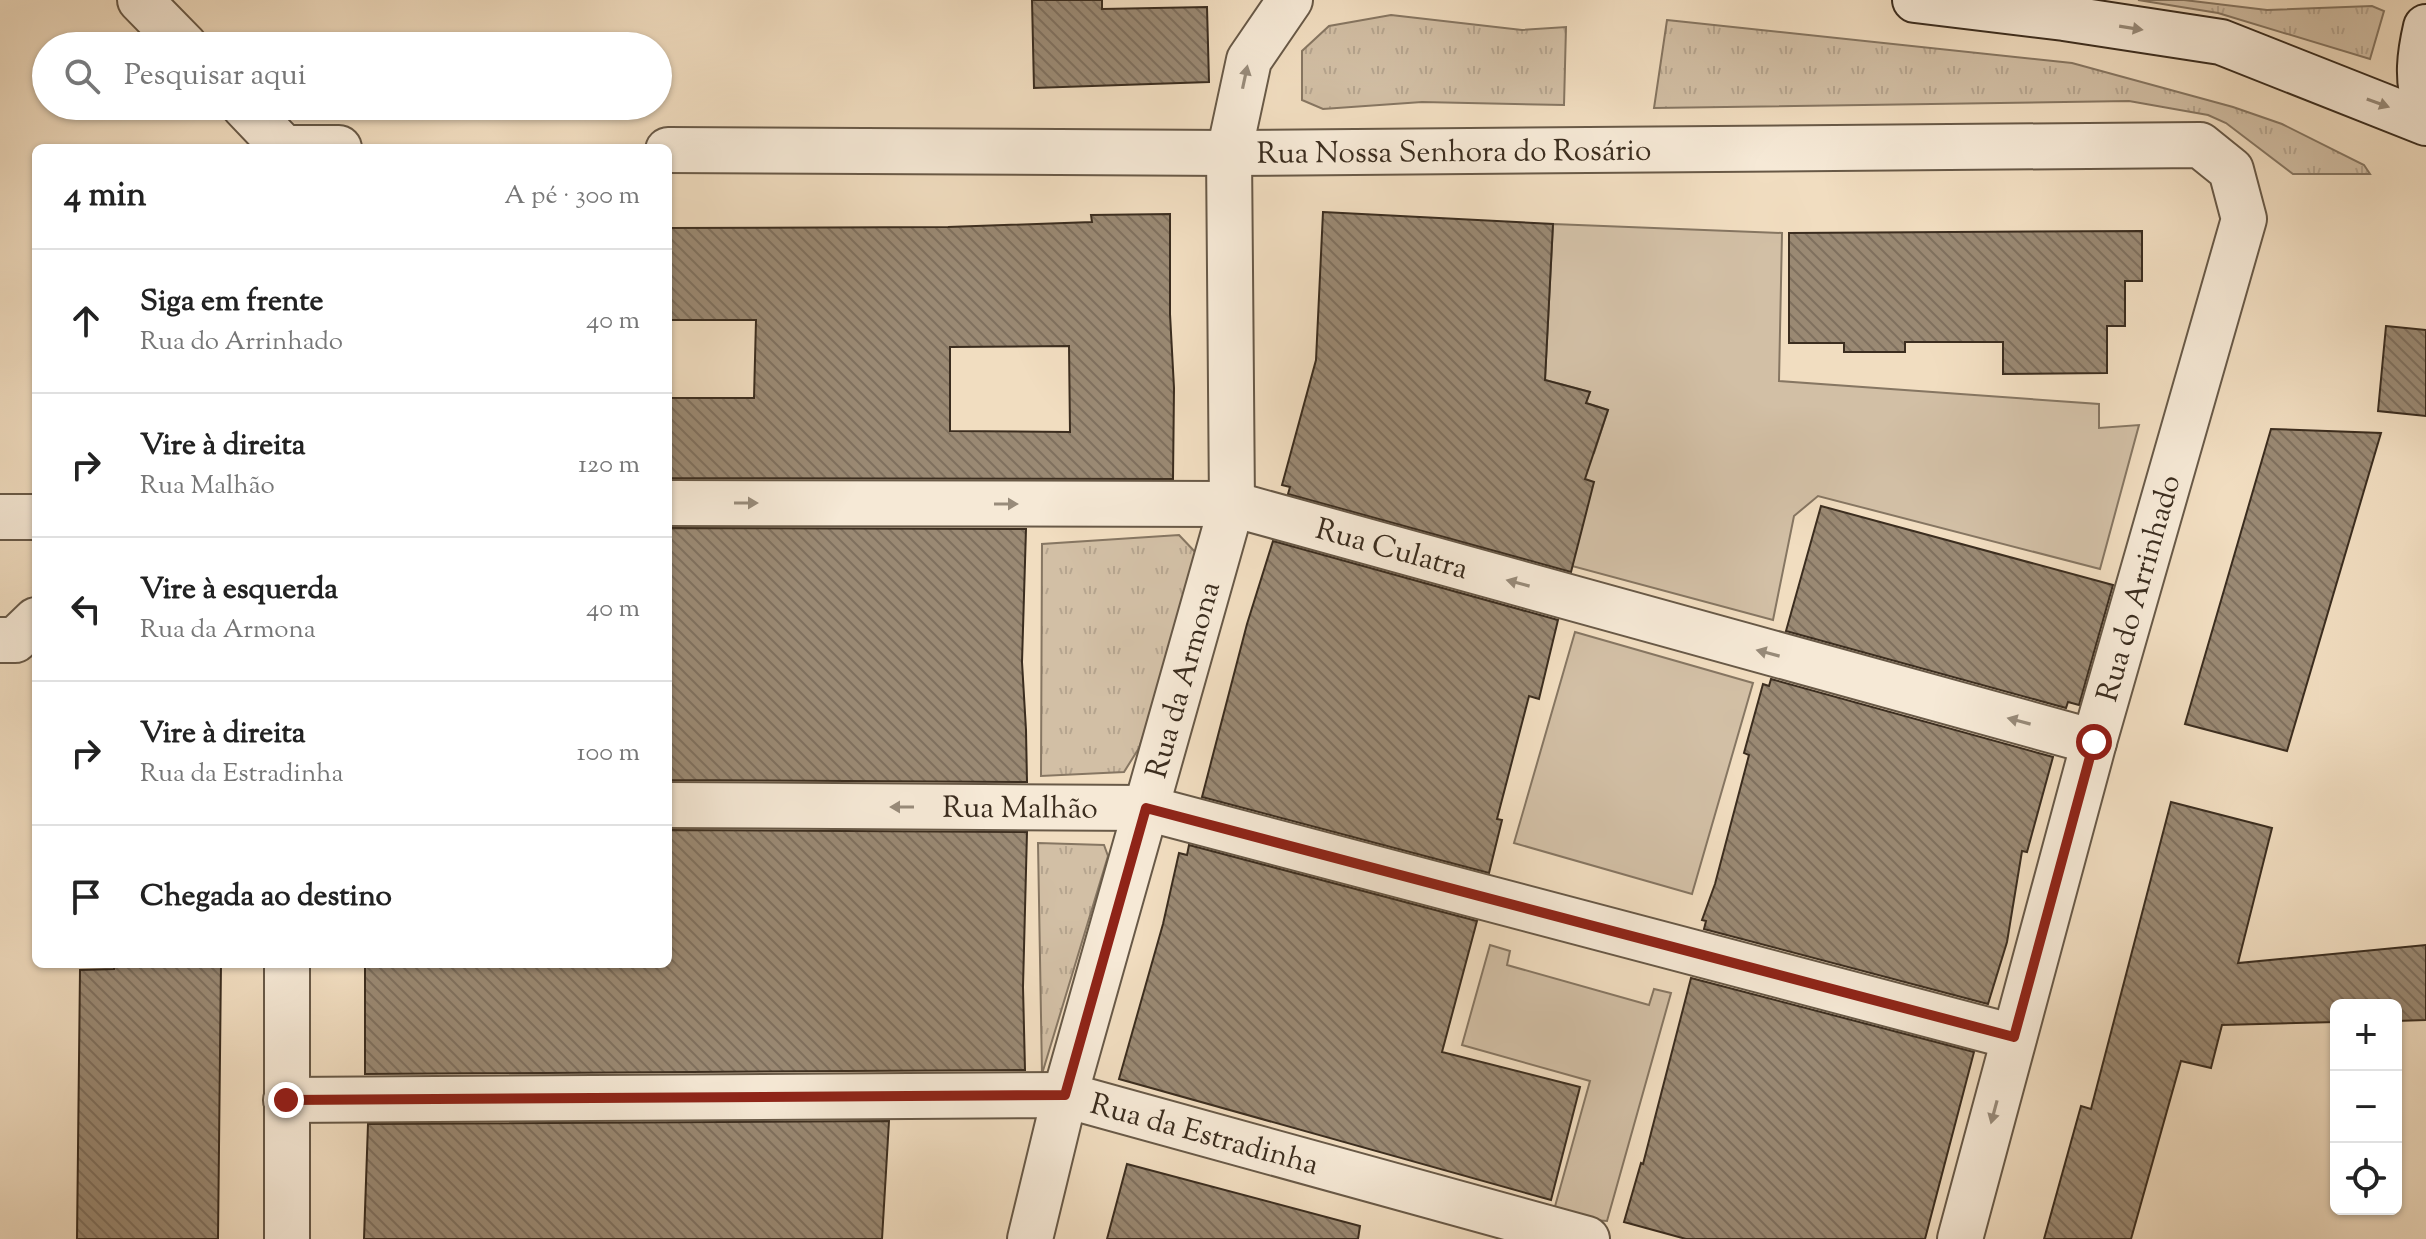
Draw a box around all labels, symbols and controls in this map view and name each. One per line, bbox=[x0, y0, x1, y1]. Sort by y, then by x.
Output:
one-way arrow bbox=[2118, 22, 2143, 35]
search box bbox=[32, 32, 672, 120]
icon: search bbox=[60, 54, 104, 98]
text: Pesquisar aqui bbox=[124, 55, 306, 98]
one-way arrow bbox=[1239, 64, 1252, 89]
one-way arrow bbox=[2366, 98, 2390, 110]
street label: Rua Nossa Senhora do Rosário bbox=[1257, 131, 1651, 177]
text: 4 min bbox=[64, 172, 146, 221]
text: A pé · 300 m bbox=[504, 178, 640, 215]
text: Siga em frente bbox=[140, 281, 324, 324]
icon: ahead bbox=[64, 299, 108, 343]
text: 40 m bbox=[586, 303, 640, 340]
text: Rua do Arrinhado bbox=[140, 324, 343, 361]
text: Vire à direita bbox=[140, 425, 306, 468]
icon: right bbox=[64, 443, 108, 487]
text: 120 m bbox=[578, 447, 640, 484]
text: Rua Malhão bbox=[140, 468, 275, 505]
street label: Rua do Arrinhado bbox=[2087, 470, 2193, 707]
one-way arrow bbox=[734, 497, 759, 509]
one-way arrow bbox=[994, 498, 1019, 510]
street label: Rua Culatra bbox=[1310, 509, 1473, 592]
text: Vire à esquerda bbox=[140, 569, 338, 612]
street label: Rua da Armona bbox=[1137, 577, 1233, 784]
one-way arrow bbox=[1505, 577, 1530, 589]
icon: left bbox=[64, 587, 108, 631]
text: 40 m bbox=[586, 591, 640, 628]
text: Rua da Armona bbox=[140, 612, 316, 649]
one-way arrow bbox=[1756, 646, 1781, 658]
text: Vire à direita bbox=[140, 713, 306, 756]
one-way arrow bbox=[2007, 715, 2032, 727]
route start bbox=[2076, 724, 2112, 760]
icon: right bbox=[64, 731, 108, 775]
text: 100 m bbox=[577, 735, 640, 772]
text: Rua da Estradinha bbox=[140, 756, 344, 793]
street label: Rua Malhão bbox=[942, 788, 1098, 832]
one-way arrow bbox=[889, 801, 914, 813]
icon: arrive bbox=[64, 875, 108, 919]
text: Chegada ao destino bbox=[140, 876, 392, 919]
map controls bbox=[2330, 999, 2402, 1215]
button: + bbox=[2330, 999, 2402, 1071]
button: − bbox=[2330, 1071, 2402, 1143]
route end bbox=[268, 1082, 304, 1118]
street label: Rua da Estradinha bbox=[1085, 1084, 1323, 1188]
one-way arrow bbox=[1987, 1101, 2000, 1125]
button: locate bbox=[2330, 1143, 2402, 1215]

